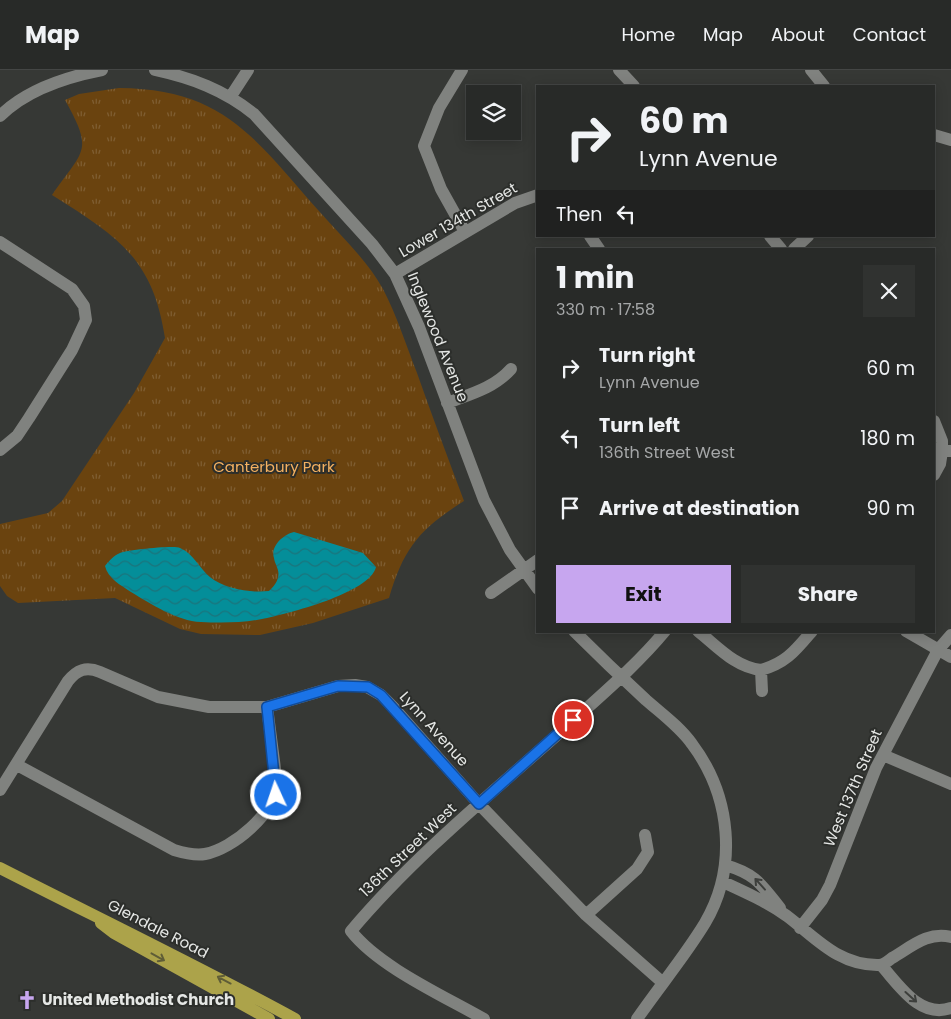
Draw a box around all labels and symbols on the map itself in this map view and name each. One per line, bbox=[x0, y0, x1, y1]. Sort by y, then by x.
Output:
street label: Lower 134th Street bbox=[395, 177, 521, 262]
street label: Inglewood Avenue bbox=[403, 269, 474, 405]
park label: Canterbury Park bbox=[213, 456, 335, 477]
street label: Lynn Avenue bbox=[395, 687, 474, 771]
pin bbox=[552, 699, 594, 741]
street label: West 137th Street bbox=[818, 726, 887, 850]
position arrow bbox=[249, 768, 301, 820]
street label: 136th Street West bbox=[355, 798, 461, 901]
one-way arrow bbox=[755, 877, 766, 890]
street label: Glendale Road bbox=[104, 894, 212, 963]
one-way arrow bbox=[150, 953, 164, 963]
one-way arrow bbox=[217, 975, 232, 984]
church icon: United Methodist Church bbox=[16, 989, 38, 1011]
place label: United Methodist Church bbox=[42, 989, 234, 1010]
one-way arrow bbox=[905, 992, 918, 1003]

